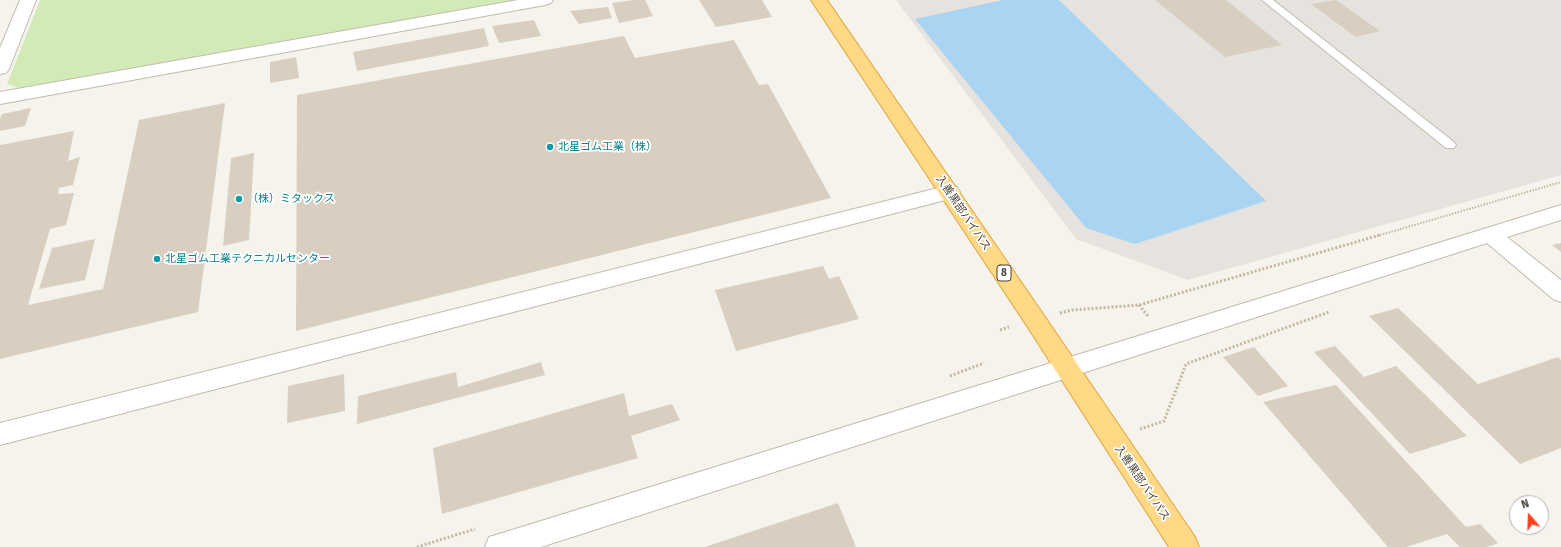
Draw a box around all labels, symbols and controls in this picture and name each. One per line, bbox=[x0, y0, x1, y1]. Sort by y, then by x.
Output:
place label: 北星ゴム工業（株） bbox=[558, 140, 657, 154]
marker: 北星ゴム工業（株） bbox=[545, 142, 555, 152]
street label: 入善黒部バイパス bbox=[933, 173, 993, 253]
place label: （株）ミタックス bbox=[247, 192, 335, 206]
marker: （株）ミタックス bbox=[234, 194, 244, 204]
place label: 北星ゴム工業テクニカルセンター bbox=[165, 252, 330, 266]
marker: 北星ゴム工業テクニカルセンター bbox=[152, 254, 162, 264]
road number: 8 bbox=[997, 265, 1011, 281]
street label: 入善黒部バイパス bbox=[1112, 443, 1172, 523]
north arrow bbox=[1509, 495, 1549, 535]
text: N bbox=[1520, 497, 1531, 511]

